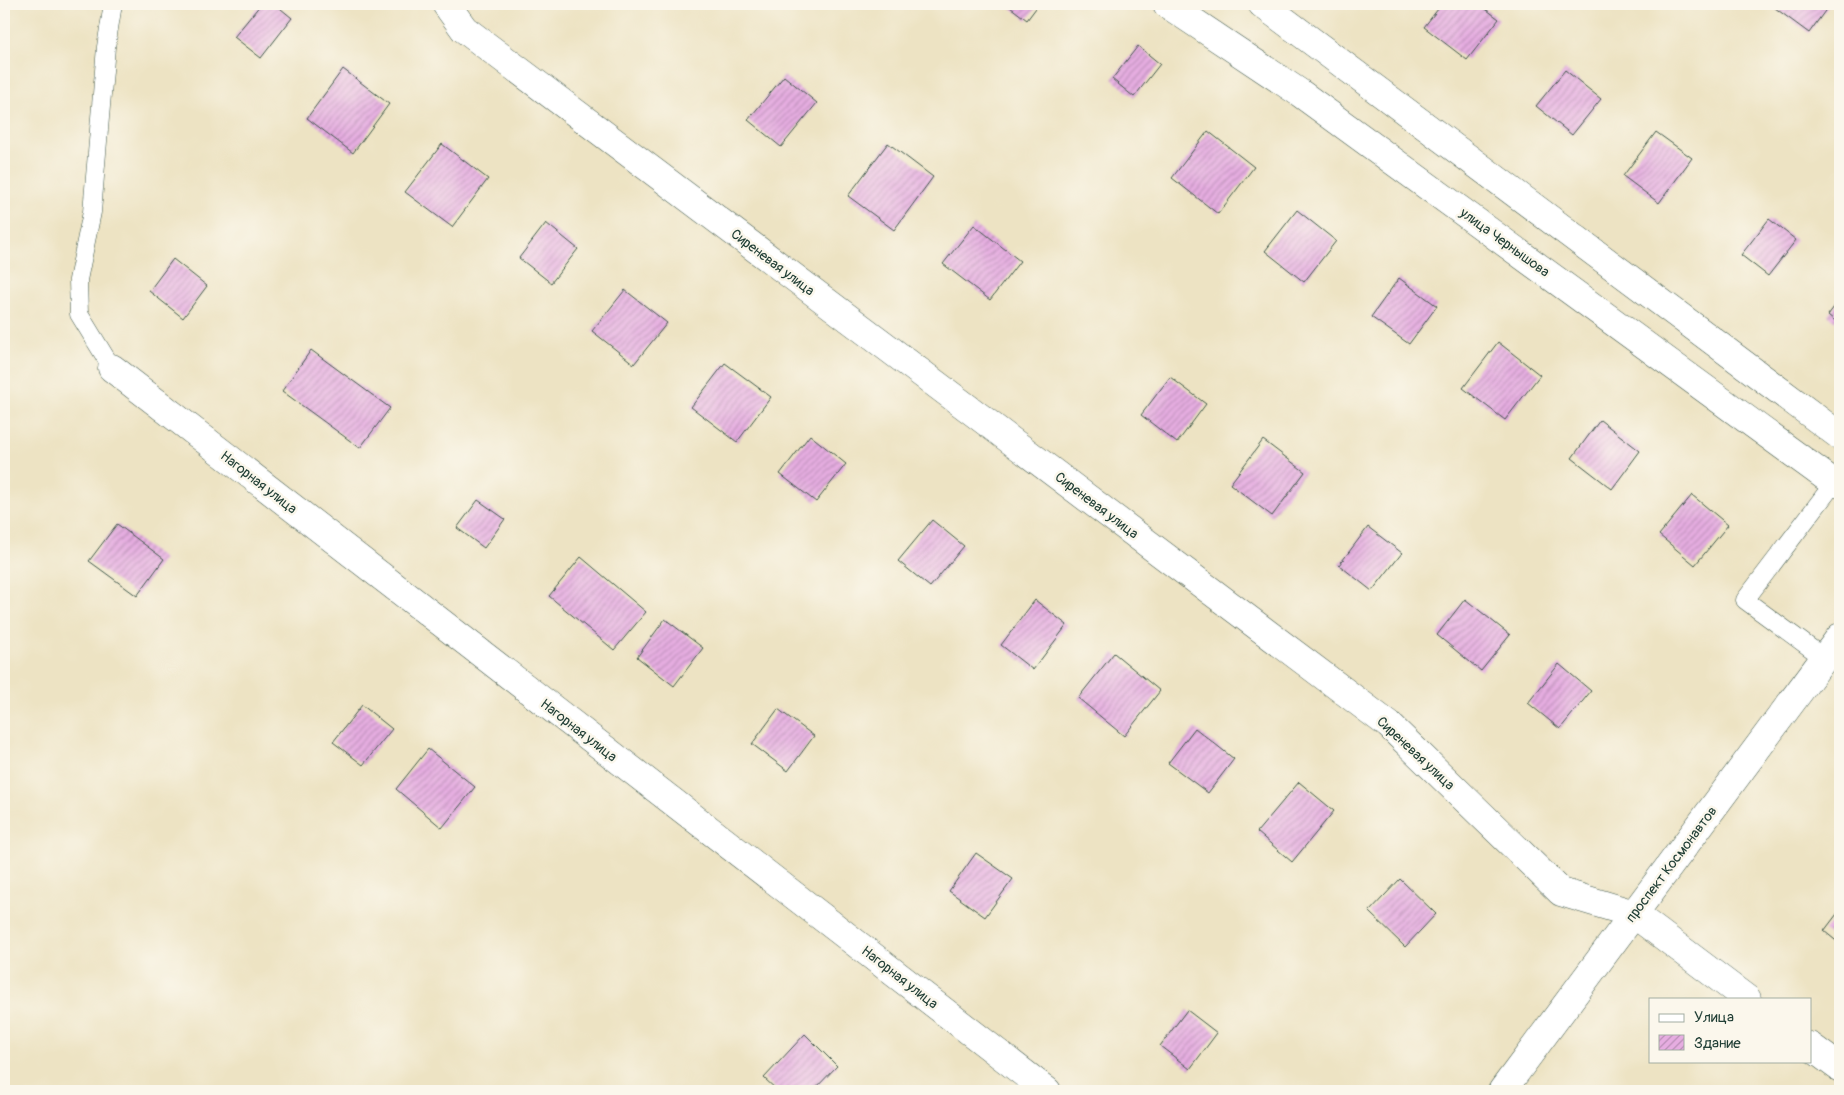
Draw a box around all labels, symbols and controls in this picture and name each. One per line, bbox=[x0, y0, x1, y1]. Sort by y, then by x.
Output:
street label: улица Чернышова bbox=[1456, 204, 1553, 281]
street label: Сиреневая улица bbox=[728, 225, 818, 299]
street label: Нагорная улица bbox=[217, 447, 300, 517]
street label: Сиреневая улица bbox=[1052, 468, 1142, 542]
street label: Нагорная улица bbox=[537, 695, 620, 765]
street label: Сиреневая улица bbox=[1373, 713, 1458, 794]
street label: проспект Космонавтов bbox=[1622, 803, 1721, 926]
street label: Нагорная улица bbox=[858, 942, 941, 1012]
legend bbox=[1649, 998, 1812, 1062]
text: Улица bbox=[1694, 1008, 1734, 1027]
text: Здание bbox=[1694, 1034, 1741, 1053]

